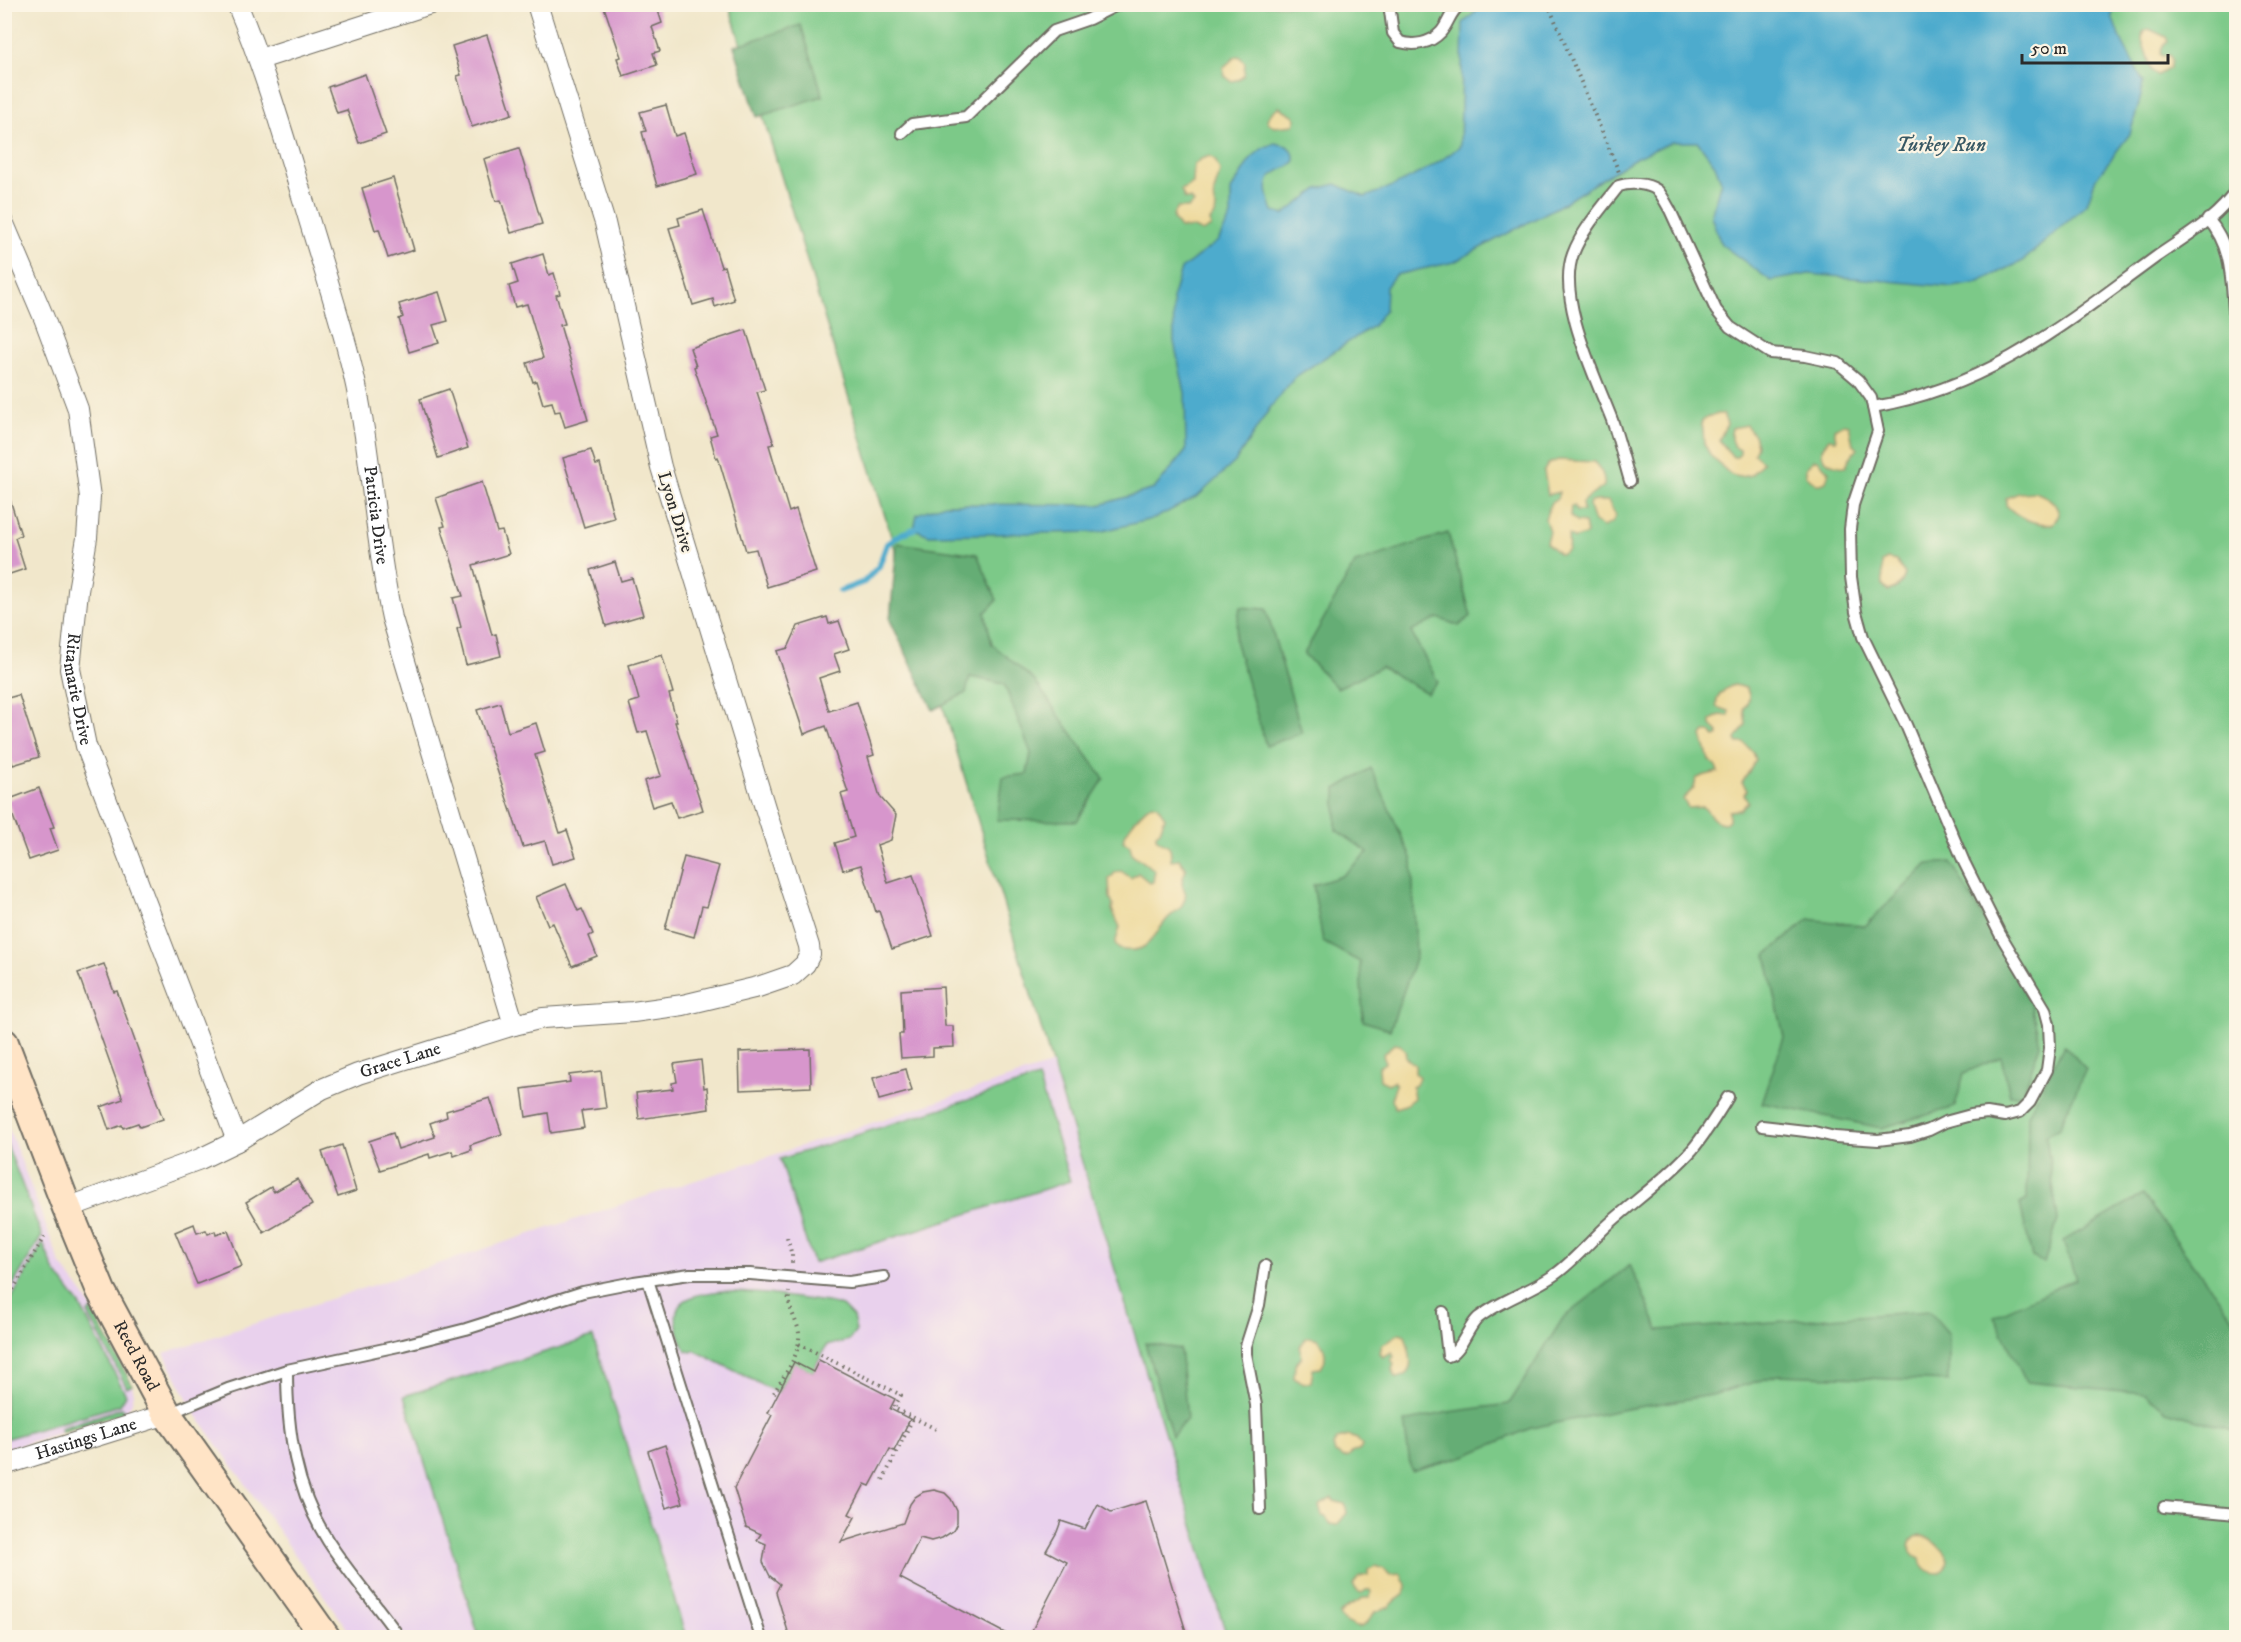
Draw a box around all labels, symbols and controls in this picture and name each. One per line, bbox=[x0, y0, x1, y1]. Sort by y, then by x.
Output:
scale bar bbox=[2022, 27, 2168, 65]
text: 50 m bbox=[2031, 38, 2067, 60]
water label: Turkey Run bbox=[1896, 133, 1986, 158]
street label: Patricia Drive bbox=[358, 464, 393, 566]
street label: Lyon Drive bbox=[652, 469, 698, 555]
street label: Ritamarie Drive bbox=[58, 632, 97, 747]
street label: Grace Lane bbox=[357, 1038, 444, 1084]
street label: Reed Road bbox=[108, 1317, 164, 1395]
street label: Hastings Lane bbox=[33, 1413, 139, 1465]

